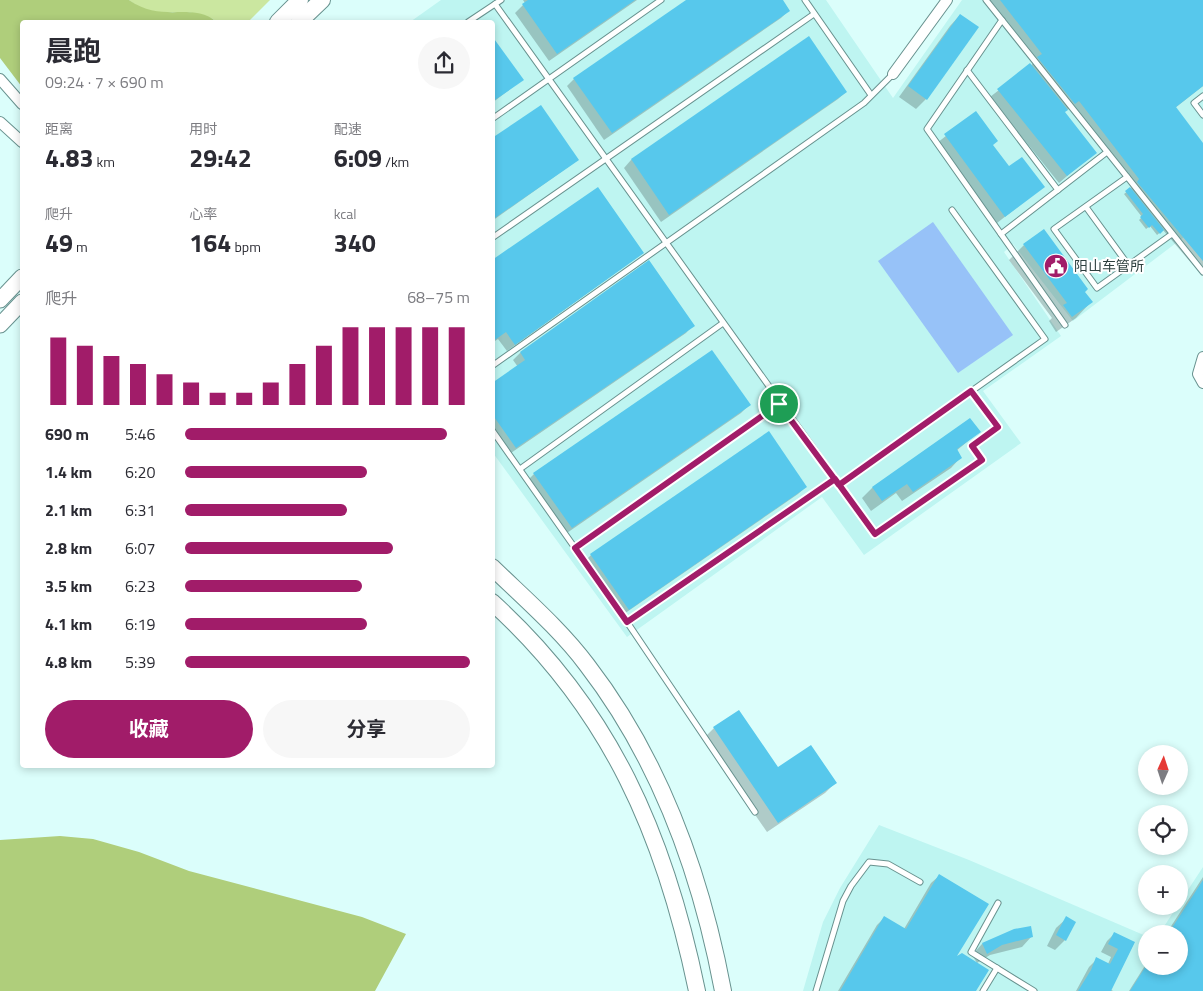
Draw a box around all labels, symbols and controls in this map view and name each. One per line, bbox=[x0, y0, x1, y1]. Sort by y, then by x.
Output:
text: 晨跑 bbox=[45, 29, 101, 72]
button: share bbox=[418, 37, 470, 89]
text: 09:24 · 7 × 690 m bbox=[45, 70, 164, 94]
text: 距离 bbox=[45, 118, 73, 139]
text: 用时 bbox=[189, 118, 217, 139]
text: 配速 bbox=[334, 118, 362, 139]
text: 4.83 bbox=[45, 139, 93, 177]
text: 29:42 bbox=[189, 139, 252, 177]
text: 6:09 bbox=[334, 139, 382, 177]
text: km bbox=[93, 151, 115, 172]
text: /km bbox=[382, 151, 409, 172]
text: 爬升 bbox=[45, 203, 73, 224]
text: 心率 bbox=[189, 203, 217, 224]
text: kcal bbox=[334, 203, 357, 224]
text: 49 bbox=[45, 224, 73, 262]
text: 164 bbox=[189, 224, 231, 262]
text: 340 bbox=[334, 224, 376, 262]
text: m bbox=[73, 236, 88, 257]
text: bpm bbox=[231, 236, 261, 257]
public building icon: 阳山车管所 bbox=[1043, 253, 1069, 279]
place label: 阳山车管所 bbox=[1074, 255, 1144, 276]
text: 68–75 m bbox=[407, 285, 470, 309]
text: 爬升 bbox=[45, 286, 77, 310]
pin bbox=[758, 383, 800, 425]
icon: arrive bbox=[765, 390, 793, 418]
text: 690 m bbox=[45, 422, 89, 446]
text: 5:46 bbox=[125, 422, 155, 446]
text: 1.4 km bbox=[45, 460, 92, 484]
text: 6:20 bbox=[125, 460, 155, 484]
text: 2.1 km bbox=[45, 498, 92, 522]
text: 6:31 bbox=[125, 498, 155, 522]
text: 2.8 km bbox=[45, 536, 92, 560]
text: 6:07 bbox=[125, 536, 155, 560]
text: 3.5 km bbox=[45, 574, 92, 598]
text: 6:23 bbox=[125, 574, 155, 598]
text: 4.1 km bbox=[45, 612, 92, 636]
text: 6:19 bbox=[125, 612, 155, 636]
text: 4.8 km bbox=[45, 650, 92, 674]
text: 5:39 bbox=[125, 650, 155, 674]
button: 收藏 bbox=[45, 700, 253, 758]
button: 分享 bbox=[263, 700, 470, 758]
north arrow bbox=[1138, 745, 1188, 795]
map controls bbox=[1138, 745, 1188, 975]
button: locate bbox=[1138, 805, 1188, 855]
button: + bbox=[1138, 865, 1188, 915]
button: − bbox=[1138, 925, 1188, 975]

